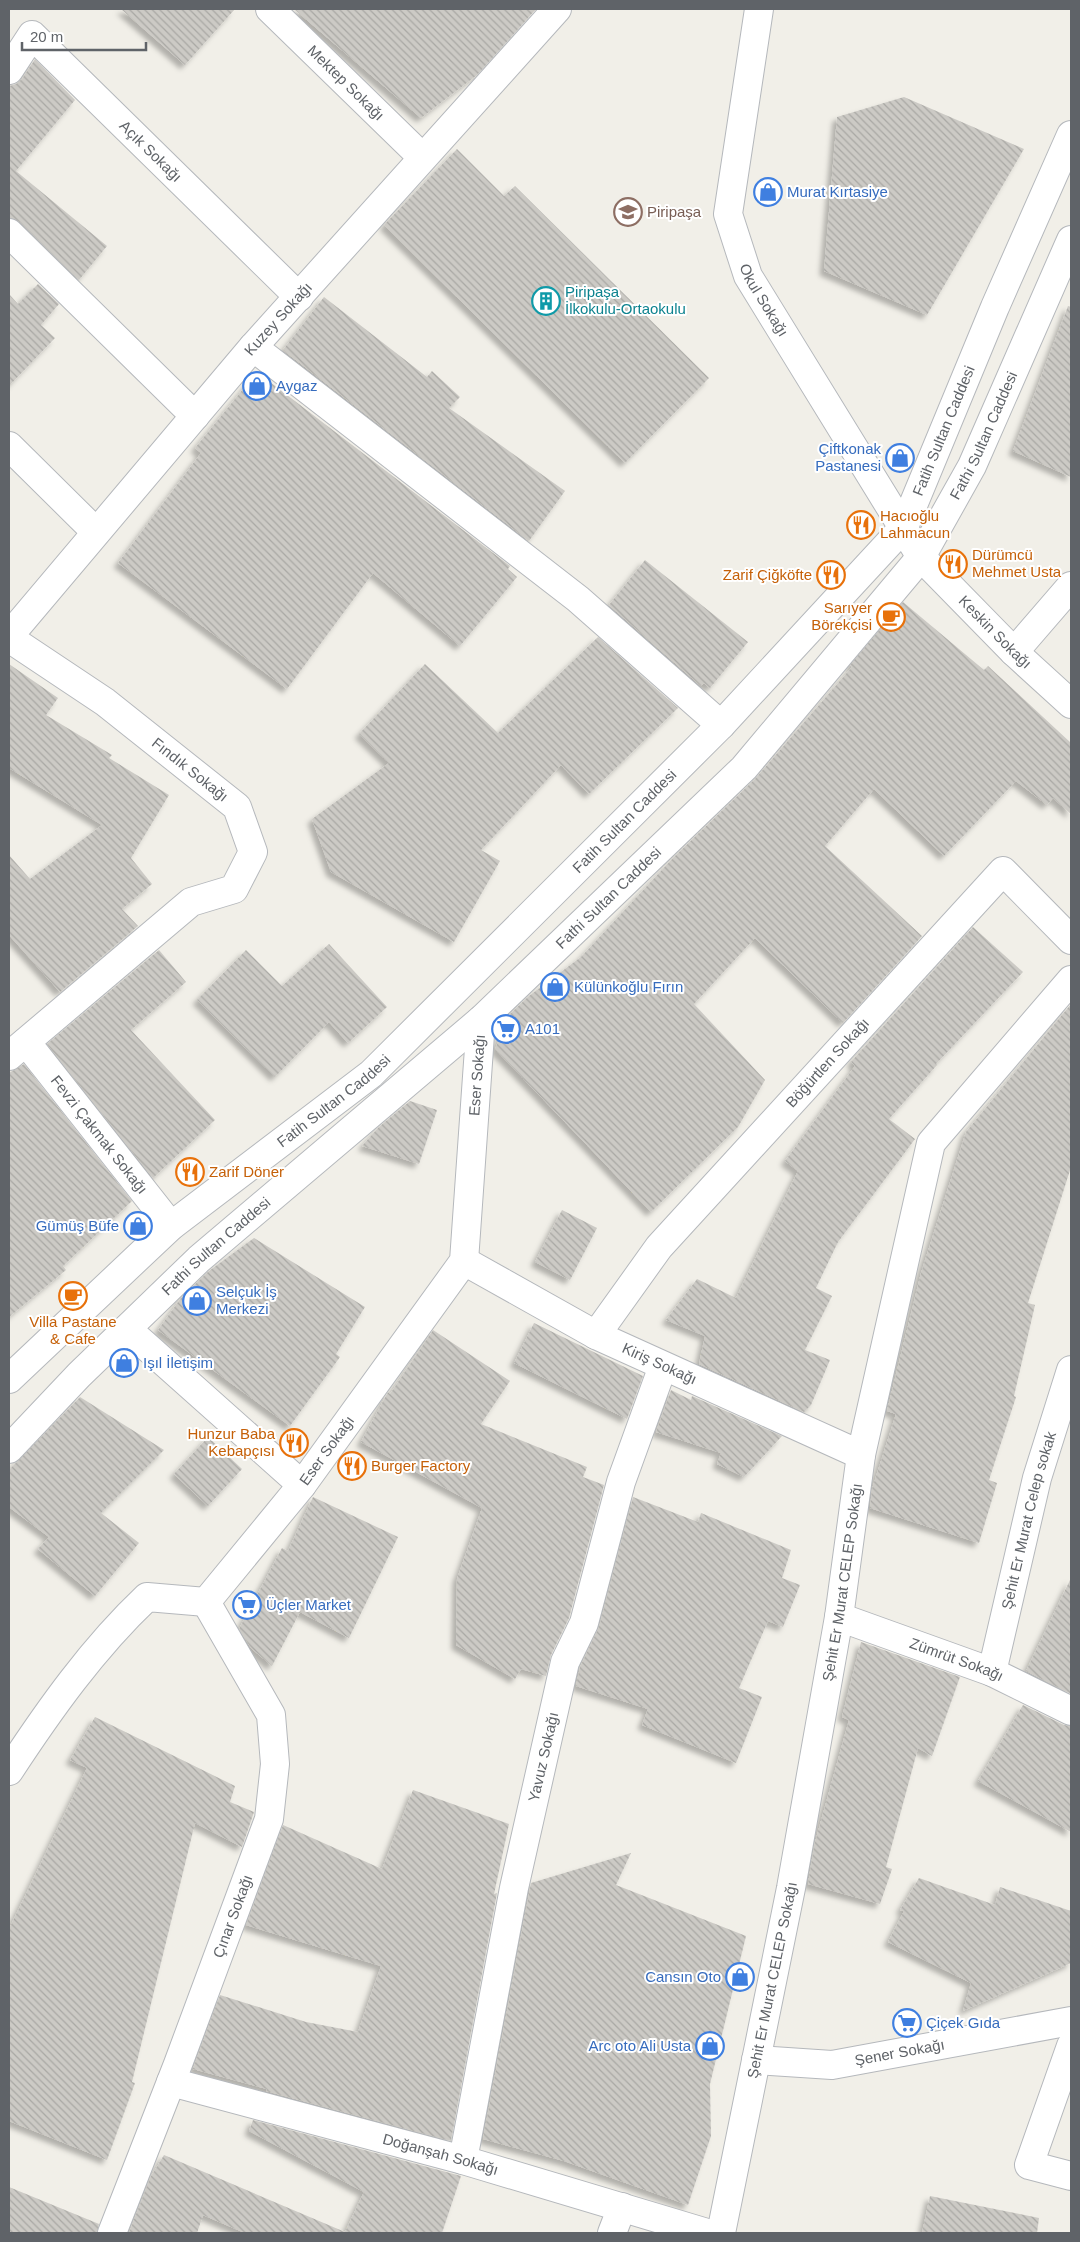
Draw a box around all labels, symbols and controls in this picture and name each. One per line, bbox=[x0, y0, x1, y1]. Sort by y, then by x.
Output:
scale bar bbox=[22, 20, 146, 52]
text: 20 m bbox=[30, 28, 63, 45]
street label: Mektep Sokağı bbox=[305, 42, 388, 124]
street label: Açık Sokağı bbox=[116, 117, 185, 185]
shop icon: Murat Kırtasiye bbox=[753, 177, 783, 207]
place label: Murat Kırtasiye bbox=[787, 183, 888, 200]
school or university icon: Piripaşa bbox=[613, 197, 643, 227]
place label: Piripaşa bbox=[647, 203, 702, 220]
street label: Okul Sokağı bbox=[737, 261, 792, 339]
street label: Kuzey Sokağı bbox=[241, 278, 315, 359]
place label: Piripaşa İlkokulu-Ortaokulu bbox=[565, 283, 686, 317]
building icon: Piripaşa İlkokulu-Ortaokulu bbox=[531, 286, 561, 316]
street label: Fatih Sultan Caddesi bbox=[909, 363, 978, 498]
street label: Fathi Sultan Caddesi bbox=[946, 369, 1020, 502]
shop icon: Aygaz bbox=[242, 371, 272, 401]
place label: Aygaz bbox=[276, 377, 317, 394]
place label: Çiftkonak Pastanesi bbox=[815, 440, 881, 474]
shop icon: Çiftkonak Pastanesi bbox=[885, 443, 915, 473]
place label: Hacıoğlu Lahmacun bbox=[880, 507, 950, 541]
restaurant icon: Hacıoğlu Lahmacun bbox=[846, 510, 876, 540]
place label: Dürümcü Mehmet Usta bbox=[972, 546, 1062, 580]
restaurant icon: Dürümcü Mehmet Usta bbox=[938, 549, 968, 579]
restaurant icon: Zarif Çiğköfte bbox=[816, 560, 846, 590]
place label: Zarif Çiğköfte bbox=[723, 566, 812, 583]
street label: Keskin Sokağı bbox=[956, 592, 1035, 672]
place label: Sarıyer Börekçisi bbox=[811, 599, 872, 633]
cafe icon: Sarıyer Börekçisi bbox=[876, 602, 906, 632]
street label: Fındık Sokağı bbox=[149, 734, 232, 805]
street label: Fatih Sultan Caddesi bbox=[569, 766, 679, 876]
street label: Fathi Sultan Caddesi bbox=[552, 843, 664, 952]
shop icon: Külünkoğlu Fırın bbox=[540, 972, 570, 1002]
place label: Külünkoğlu Fırın bbox=[574, 978, 683, 995]
supermarket icon: A101 bbox=[491, 1014, 521, 1044]
street label: Böğürtlen Sokağı bbox=[782, 1014, 872, 1111]
place label: A101 bbox=[525, 1020, 560, 1037]
street label: Eser Sokağı bbox=[465, 1034, 488, 1117]
street label: Fatih Sultan Caddesi bbox=[273, 1051, 393, 1150]
street label: Fevzi Çakmak Sokağı bbox=[48, 1072, 151, 1197]
restaurant icon: Zarif Döner bbox=[175, 1157, 205, 1187]
place label: Zarif Döner bbox=[209, 1163, 284, 1180]
street label: Fathi Sultan Caddesi bbox=[158, 1193, 274, 1298]
shop icon: Gümüş Büfe bbox=[123, 1211, 153, 1241]
place label: Gümüş Büfe bbox=[36, 1217, 119, 1234]
cafe icon: Villa Pastane & Cafe bbox=[58, 1281, 88, 1311]
place label: Selçuk İş Merkezi bbox=[216, 1283, 277, 1317]
shop icon: Selçuk İş Merkezi bbox=[182, 1286, 212, 1316]
place label: Villa Pastane & Cafe bbox=[29, 1313, 117, 1347]
street label: Kiriş Sokağı bbox=[620, 1339, 700, 1388]
shop icon: Işıl İletişim bbox=[109, 1348, 139, 1378]
place label: Işıl İletişim bbox=[143, 1354, 213, 1371]
street label: Eser Sokağı bbox=[296, 1412, 357, 1488]
place label: Hunzur Baba Kebapçısı bbox=[187, 1425, 276, 1459]
restaurant icon: Hunzur Baba Kebapçısı bbox=[279, 1428, 309, 1458]
street label: Şehit Er Murat Celep sokak bbox=[998, 1429, 1059, 1611]
restaurant icon: Burger Factory bbox=[337, 1451, 367, 1481]
place label: Burger Factory bbox=[371, 1457, 471, 1474]
street label: Şehit Er Murat CELEP Sokağı bbox=[819, 1482, 865, 1683]
supermarket icon: Üçler Market bbox=[232, 1590, 262, 1620]
place label: Üçler Market bbox=[266, 1596, 352, 1613]
street label: Zümrüt Sokağı bbox=[908, 1634, 1006, 1684]
street label: Yavuz Sokağı bbox=[525, 1710, 561, 1803]
street label: Çınar Sokağı bbox=[209, 1872, 256, 1960]
street label: Şehit Er Murat CELEP Sokağı bbox=[744, 1881, 800, 2080]
shop icon: Cansın Oto bbox=[725, 1962, 755, 1992]
place label: Cansın Oto bbox=[645, 1968, 721, 1985]
supermarket icon: Çiçek Gıda bbox=[892, 2008, 922, 2038]
place label: Çiçek Gıda bbox=[926, 2014, 1001, 2031]
shop icon: Arc oto Ali Usta bbox=[695, 2031, 725, 2061]
street label: Şener Sokağı bbox=[853, 2035, 946, 2069]
place label: Arc oto Ali Usta bbox=[588, 2037, 692, 2054]
street label: Doğanşah Sokağı bbox=[381, 2130, 500, 2178]

